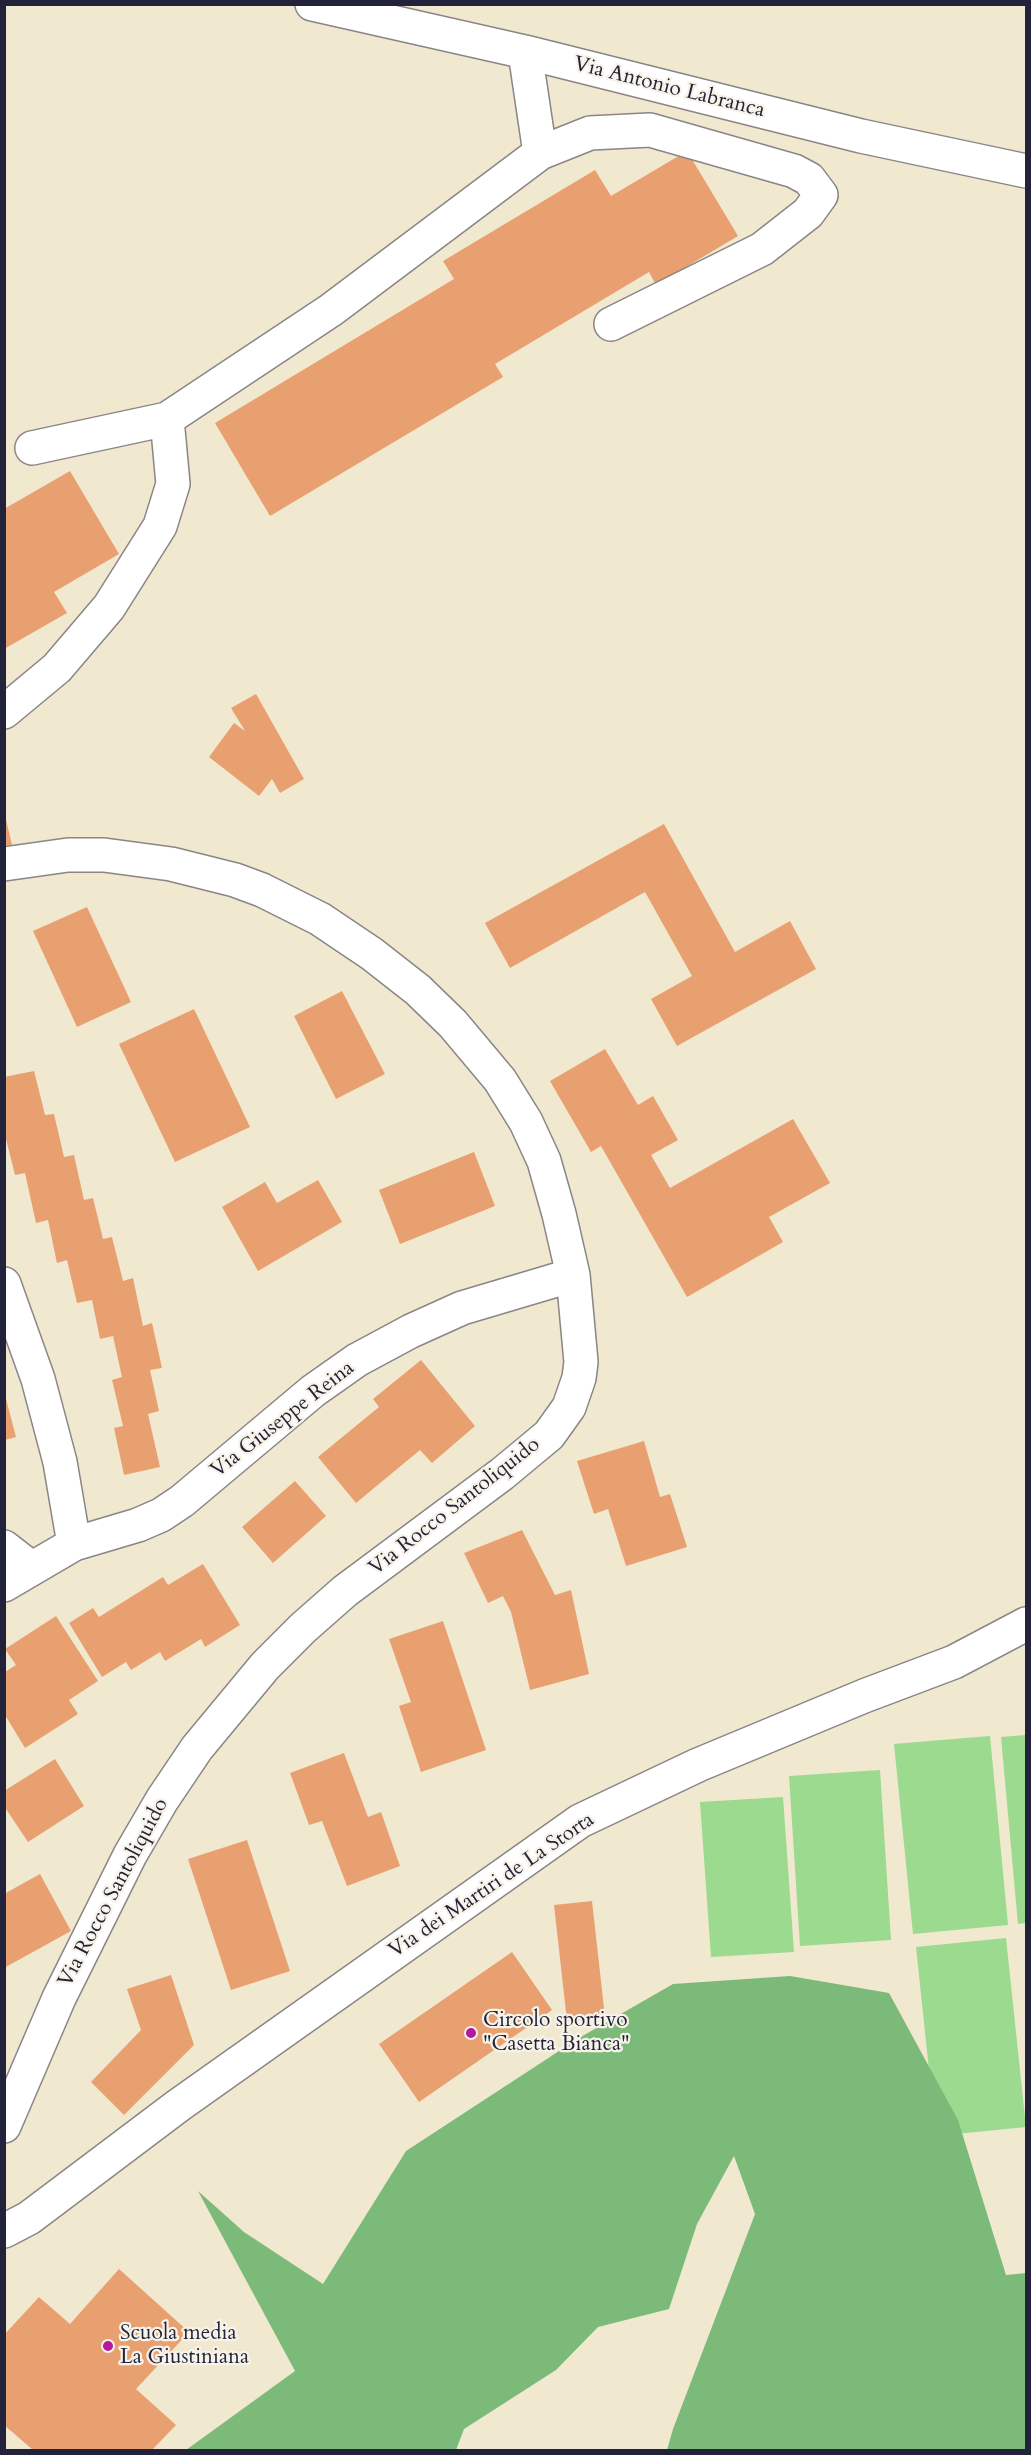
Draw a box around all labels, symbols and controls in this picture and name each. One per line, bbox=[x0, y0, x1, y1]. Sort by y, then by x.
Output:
street label: Via Antonio Labranca bbox=[571, 52, 767, 124]
street label: Via Giuseppe Reina bbox=[206, 1356, 360, 1484]
street label: Via Rocco Santoliquido bbox=[364, 1432, 546, 1582]
street label: Via Rocco Santoliquido bbox=[54, 1794, 174, 1992]
street label: Via dei Martiri de La Storta bbox=[385, 1808, 599, 1964]
place label: Circolo sportivo "Casetta Bianca" bbox=[483, 2008, 630, 2058]
marker: Circolo sportivo "Casetta Bianca" bbox=[464, 2026, 478, 2040]
place label: Scuola media La Giustiniana bbox=[120, 2321, 249, 2371]
marker: Scuola media La Giustiniana bbox=[101, 2339, 115, 2353]

